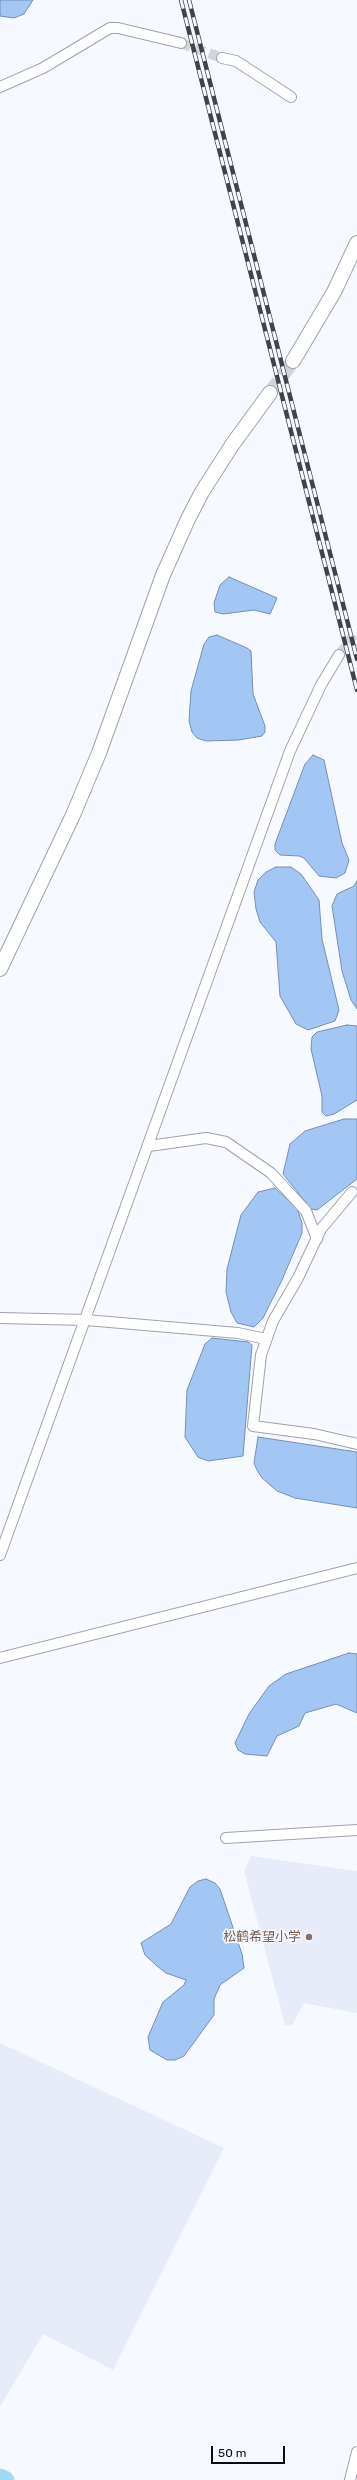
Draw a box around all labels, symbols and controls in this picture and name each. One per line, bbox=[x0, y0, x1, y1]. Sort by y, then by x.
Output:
place label: 松鹤希望小学 bbox=[223, 1929, 301, 1945]
marker: 松鹤希望小学 bbox=[304, 1932, 314, 1942]
scale bar bbox=[213, 2438, 287, 2464]
text: 50 m bbox=[218, 2446, 246, 2460]

